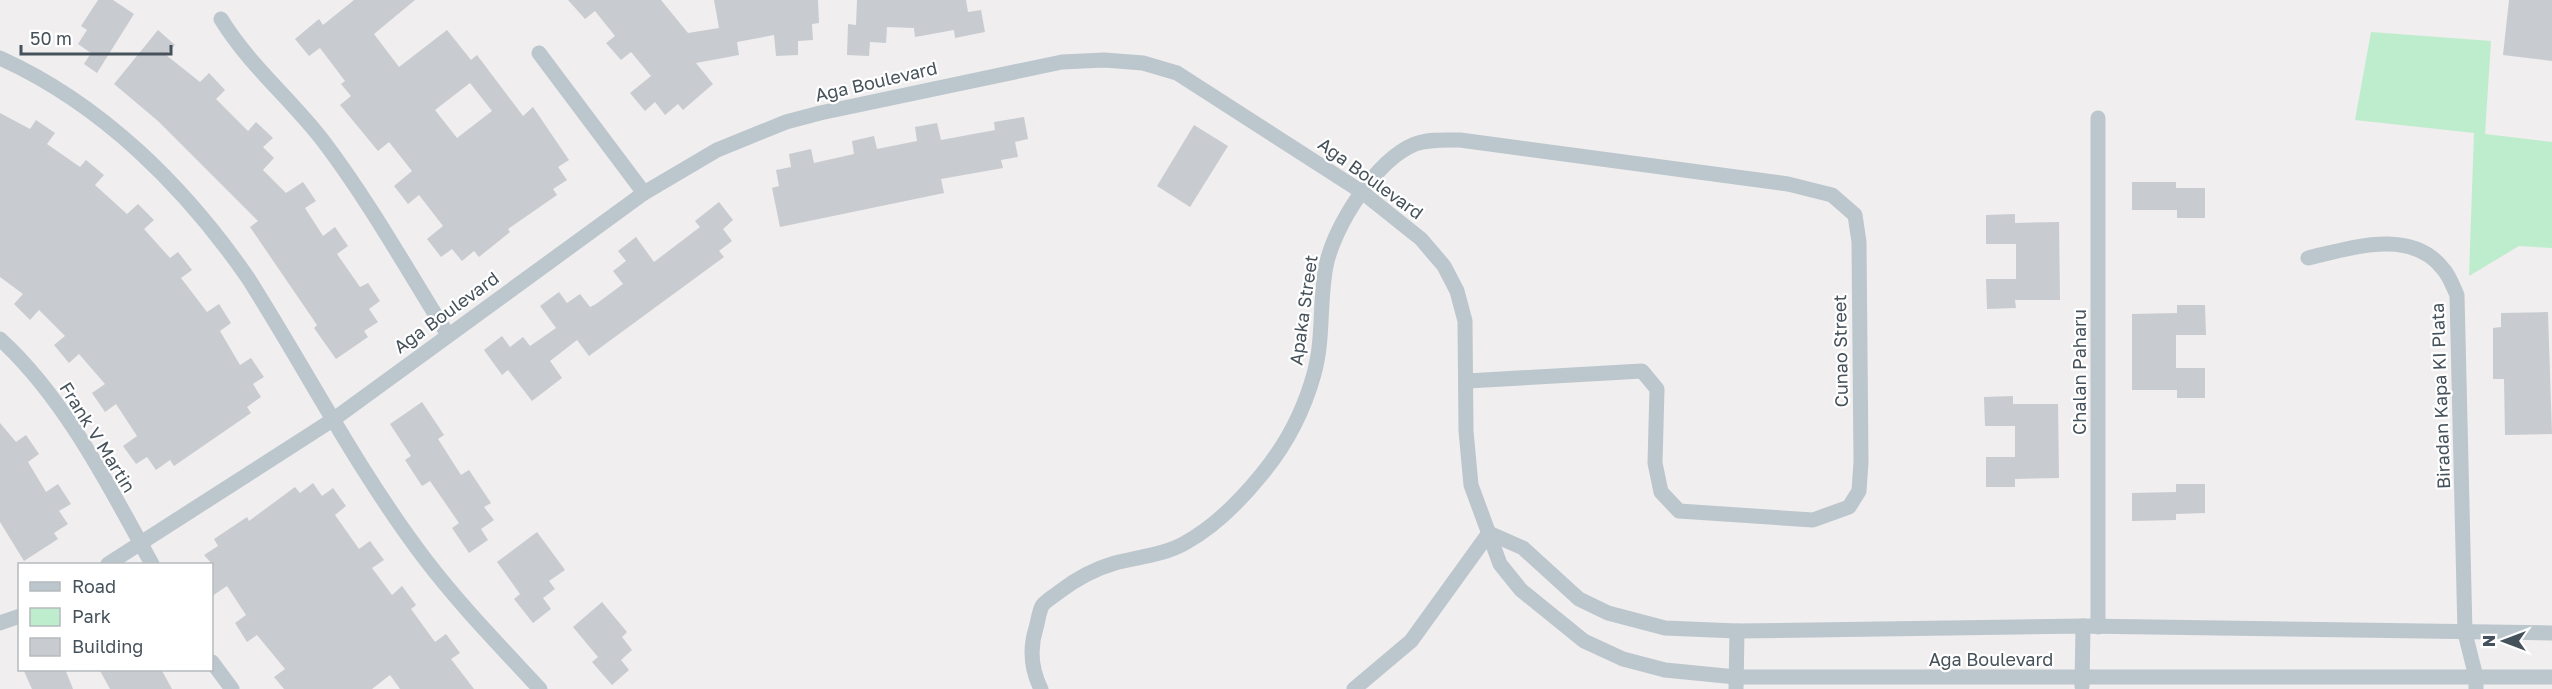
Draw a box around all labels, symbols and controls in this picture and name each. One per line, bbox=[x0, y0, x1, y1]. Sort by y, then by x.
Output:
scale bar bbox=[21, 18, 171, 56]
text: 50 m bbox=[30, 27, 72, 49]
street label: Aga Boulevard bbox=[813, 56, 939, 106]
street label: Aga Boulevard bbox=[1314, 132, 1428, 224]
street label: Apaka Street bbox=[1284, 253, 1322, 367]
street label: Aga Boulevard bbox=[389, 266, 503, 358]
street label: Cunao Street bbox=[1828, 294, 1852, 408]
street label: Biradan Kapa KI Plata bbox=[2426, 303, 2454, 489]
street label: Chalan Paharu bbox=[2068, 309, 2090, 435]
street label: Frank V Martin bbox=[55, 378, 141, 496]
legend bbox=[18, 563, 213, 671]
text: Road bbox=[72, 575, 116, 597]
text: Park bbox=[72, 605, 111, 627]
north arrow bbox=[2474, 611, 2534, 671]
text: Building bbox=[72, 635, 143, 657]
text: N bbox=[2479, 635, 2499, 647]
street label: Aga Boulevard bbox=[1929, 648, 2053, 670]

